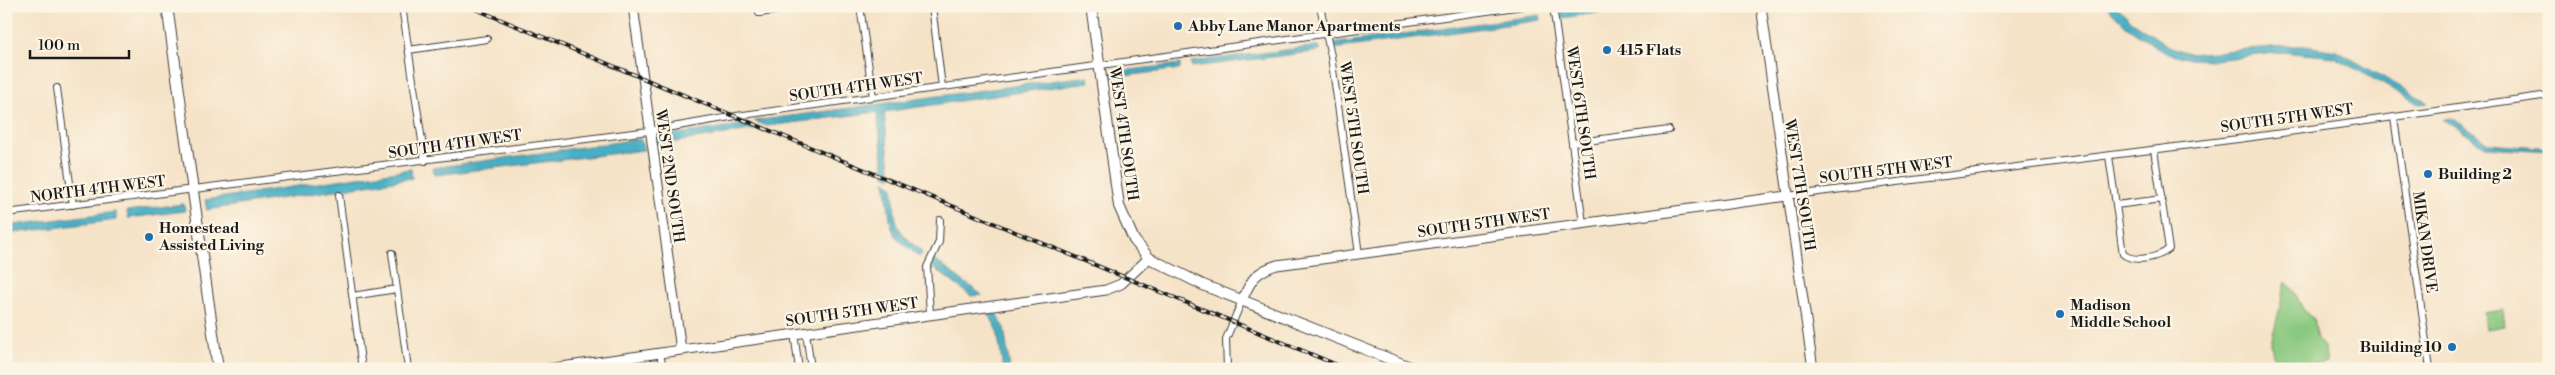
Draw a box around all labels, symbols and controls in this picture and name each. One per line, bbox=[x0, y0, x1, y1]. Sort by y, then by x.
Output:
place label: Abby Lane Manor Apartments bbox=[1187, 17, 1400, 36]
marker: Abby Lane Manor Apartments bbox=[1172, 20, 1184, 32]
scale bar bbox=[30, 28, 129, 60]
text: 100 m bbox=[38, 36, 80, 55]
place label: 415 Flats bbox=[1617, 41, 1681, 60]
street label: WEST 6TH SOUTH bbox=[1562, 44, 1599, 181]
marker: 415 Flats bbox=[1601, 44, 1613, 56]
street label: WEST 5TH SOUTH bbox=[1335, 59, 1372, 196]
street label: WEST 4TH SOUTH bbox=[1105, 65, 1142, 202]
street label: SOUTH 4TH WEST bbox=[788, 69, 925, 106]
street label: SOUTH 5TH WEST bbox=[2219, 100, 2355, 137]
street label: WEST 2ND SOUTH bbox=[651, 107, 688, 244]
street label: WEST 7TH SOUTH bbox=[1780, 117, 1819, 252]
street label: SOUTH 4TH WEST bbox=[387, 126, 524, 163]
street label: SOUTH 5TH WEST bbox=[1818, 153, 1954, 188]
place label: Building 2 bbox=[2438, 165, 2512, 184]
marker: Building 2 bbox=[2422, 168, 2434, 180]
street label: NORTH 4TH WEST bbox=[29, 172, 167, 207]
street label: MIKAN DRIVE bbox=[2408, 190, 2441, 294]
street label: SOUTH 5TH WEST bbox=[1416, 205, 1552, 242]
place label: Homestead Assisted Living bbox=[158, 219, 265, 255]
marker: Homestead Assisted Living bbox=[143, 231, 155, 243]
street label: SOUTH 5TH WEST bbox=[784, 294, 920, 331]
place label: Madison Middle School bbox=[2070, 296, 2171, 332]
marker: Madison Middle School bbox=[2054, 308, 2066, 320]
place label: Building 10 bbox=[2360, 338, 2442, 357]
marker: Building 10 bbox=[2446, 341, 2458, 353]

